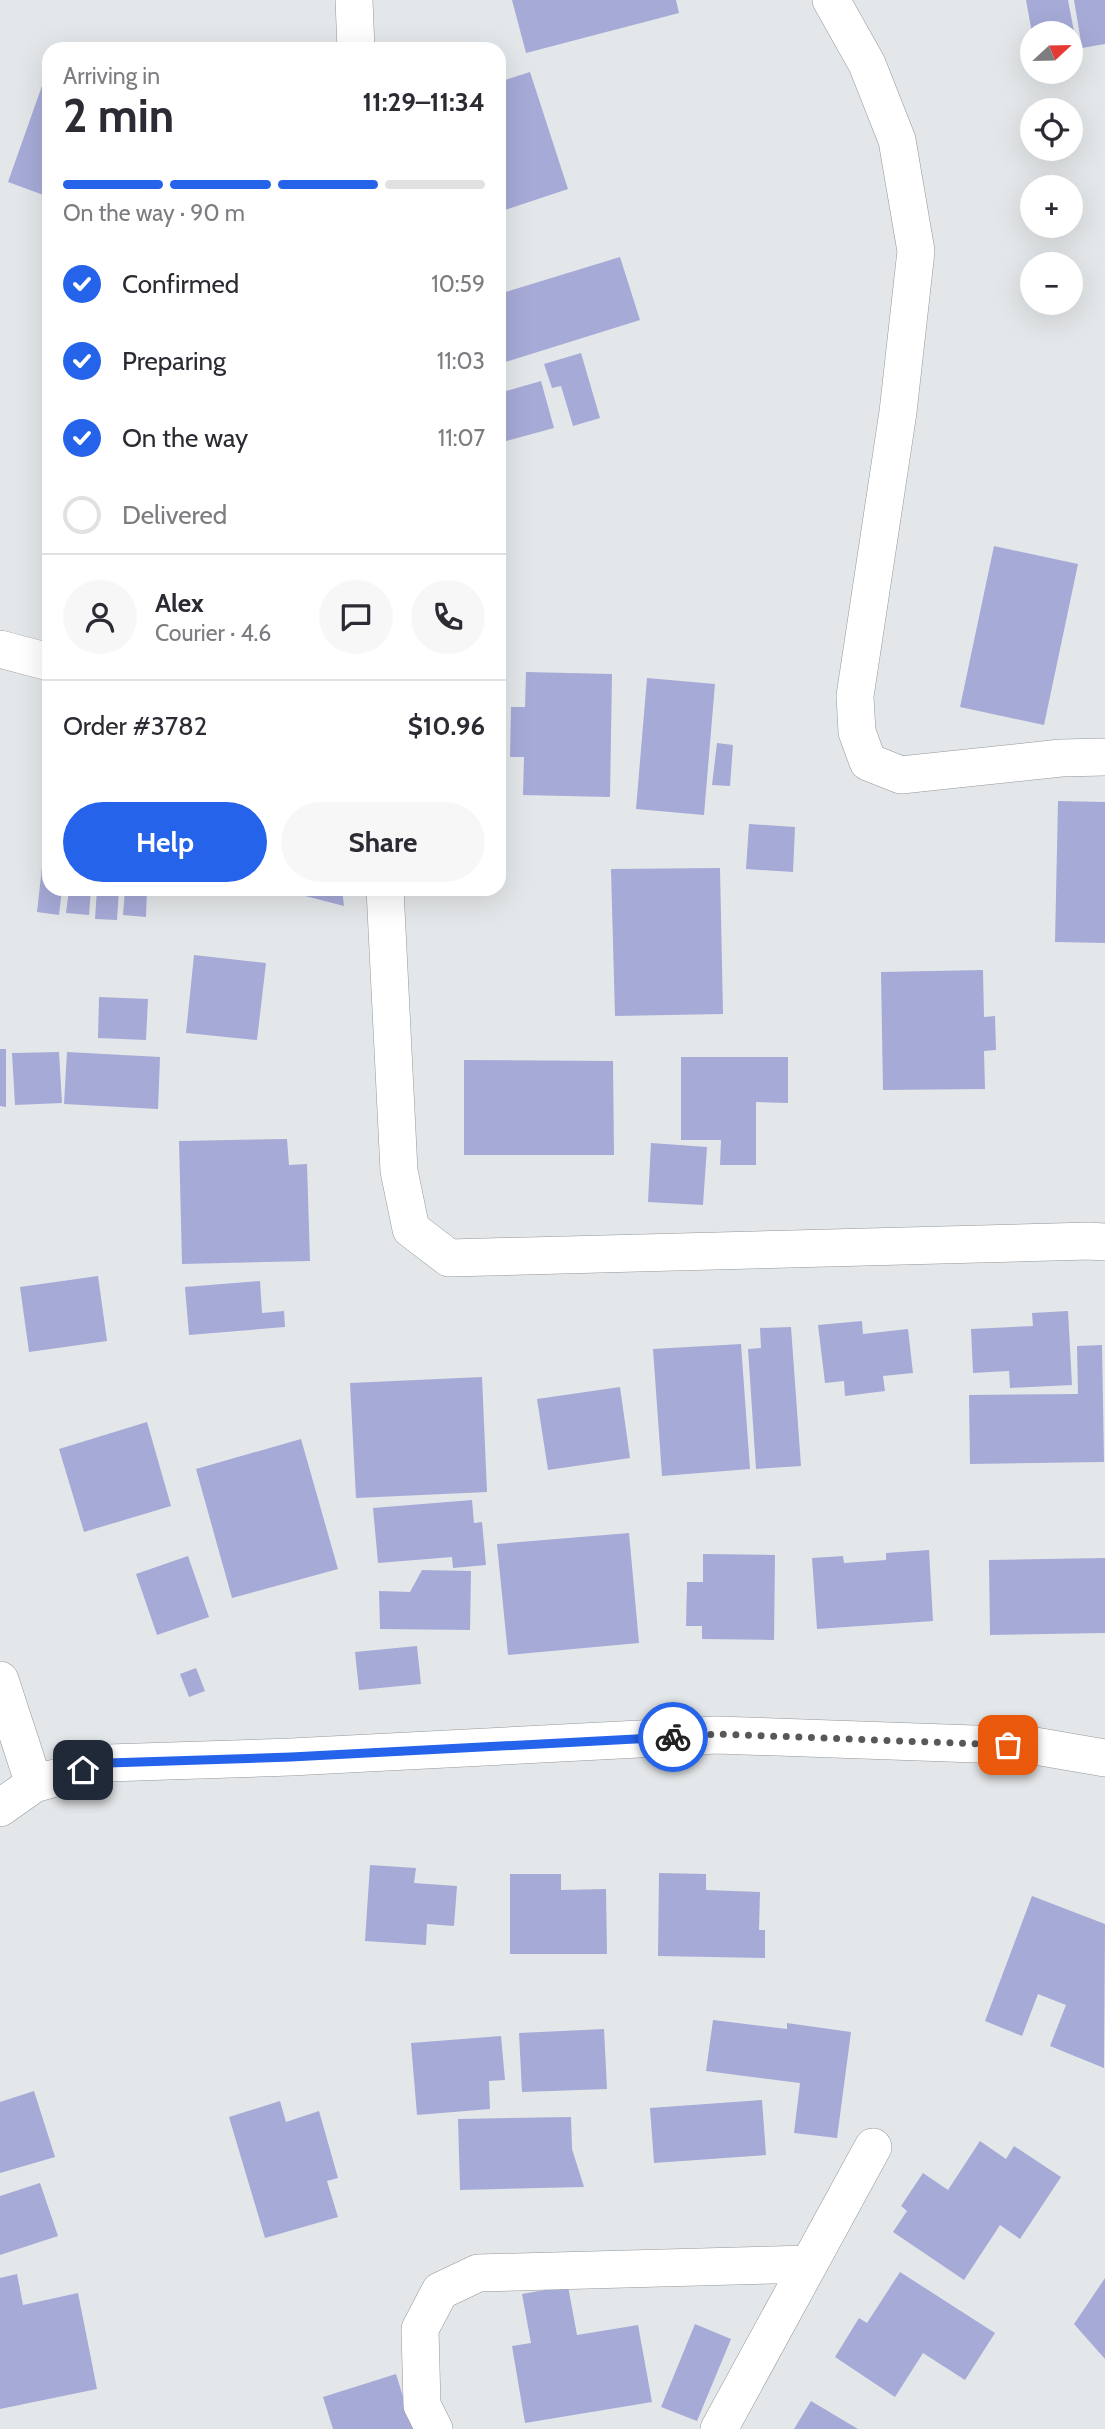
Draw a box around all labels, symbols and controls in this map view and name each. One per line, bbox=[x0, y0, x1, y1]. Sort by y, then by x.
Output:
north arrow bbox=[1020, 21, 1083, 84]
map controls bbox=[1020, 21, 1083, 315]
text: Arriving in bbox=[63, 62, 160, 90]
text: 11:29–11:34 bbox=[363, 86, 485, 118]
text: 2 min bbox=[63, 88, 174, 144]
button: locate bbox=[1020, 98, 1083, 161]
button: + bbox=[1020, 175, 1083, 238]
text: On the way · 90 m bbox=[63, 199, 245, 227]
button: − bbox=[1020, 252, 1083, 315]
icon: check bbox=[63, 265, 101, 303]
text: Confirmed bbox=[122, 268, 239, 300]
text: 10:59 bbox=[431, 270, 485, 298]
icon: check bbox=[63, 342, 101, 380]
text: Preparing bbox=[122, 345, 226, 377]
text: 11:03 bbox=[437, 347, 485, 375]
icon: check bbox=[63, 419, 101, 457]
text: On the way bbox=[122, 422, 248, 454]
text: 11:07 bbox=[438, 424, 485, 452]
text: Delivered bbox=[122, 499, 227, 531]
button: person bbox=[63, 580, 137, 654]
button: chat bbox=[319, 580, 393, 654]
button: phone bbox=[411, 580, 485, 654]
text: Alex bbox=[155, 587, 204, 619]
text: Courier · 4.6 bbox=[155, 619, 271, 647]
text: Order #3782 bbox=[63, 710, 207, 742]
text: $10.96 bbox=[408, 710, 485, 742]
button: Help bbox=[63, 802, 267, 882]
button: Share bbox=[281, 802, 485, 882]
courier bbox=[638, 1702, 708, 1772]
pin bbox=[978, 1715, 1038, 1775]
icon: bike bbox=[654, 1718, 692, 1756]
icon: bag bbox=[989, 1726, 1027, 1764]
pin bbox=[53, 1740, 113, 1800]
icon: home bbox=[64, 1751, 102, 1789]

